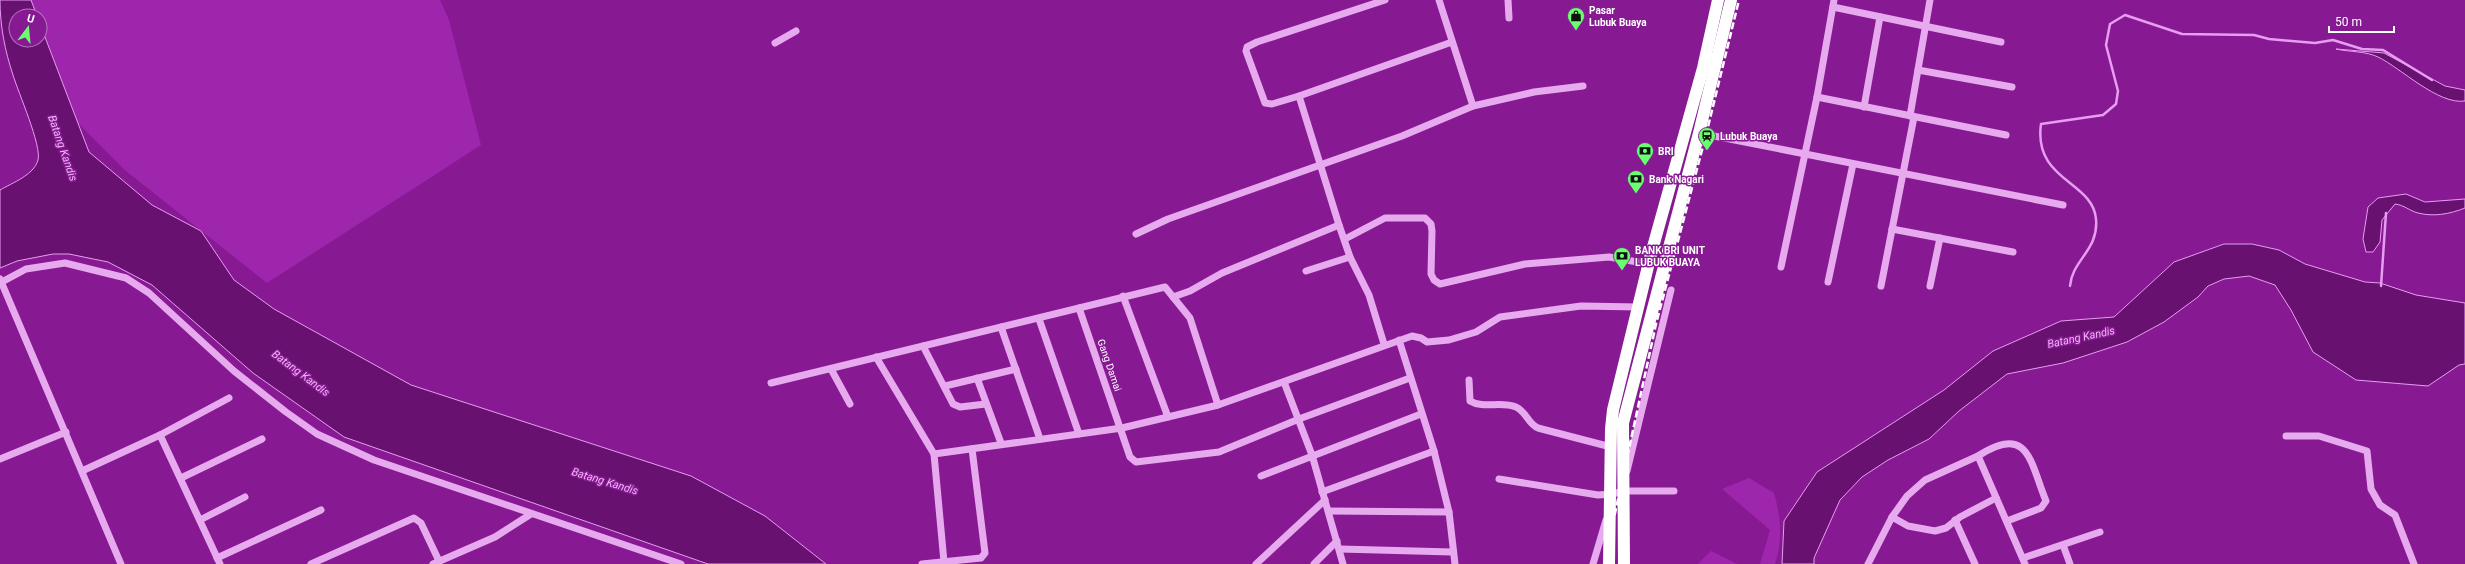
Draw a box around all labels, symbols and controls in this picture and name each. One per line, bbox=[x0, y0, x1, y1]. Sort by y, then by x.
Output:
place label: Pasar Lubuk Buaya bbox=[1589, 5, 1647, 28]
shop icon: Pasar Lubuk Buaya bbox=[1566, 6, 1586, 31]
north arrow bbox=[8, 8, 48, 48]
scale bar bbox=[2329, 8, 2394, 34]
text: U bbox=[25, 12, 36, 26]
text: 50 m bbox=[2335, 15, 2362, 29]
water label: Batang Kandis bbox=[45, 113, 80, 183]
station icon: Lubuk Buaya bbox=[1697, 126, 1717, 151]
place label: Lubuk Buaya bbox=[1720, 131, 1778, 142]
bank icon: BRI bbox=[1635, 141, 1655, 166]
place label: BRI bbox=[1658, 146, 1674, 157]
bank icon: Bank Nagari bbox=[1626, 169, 1646, 194]
place label: Bank Nagari bbox=[1649, 174, 1704, 185]
place label: BANK BRI UNIT LUBUK BUAYA bbox=[1635, 245, 1705, 268]
bank icon: BANK BRI UNIT LUBUK BUAYA bbox=[1612, 246, 1632, 271]
water label: Batang Kandis bbox=[2046, 324, 2117, 351]
street label: Gang Damai bbox=[1095, 338, 1124, 393]
water label: Batang Kandis bbox=[269, 347, 332, 400]
water label: Batang Kandis bbox=[570, 465, 640, 498]

